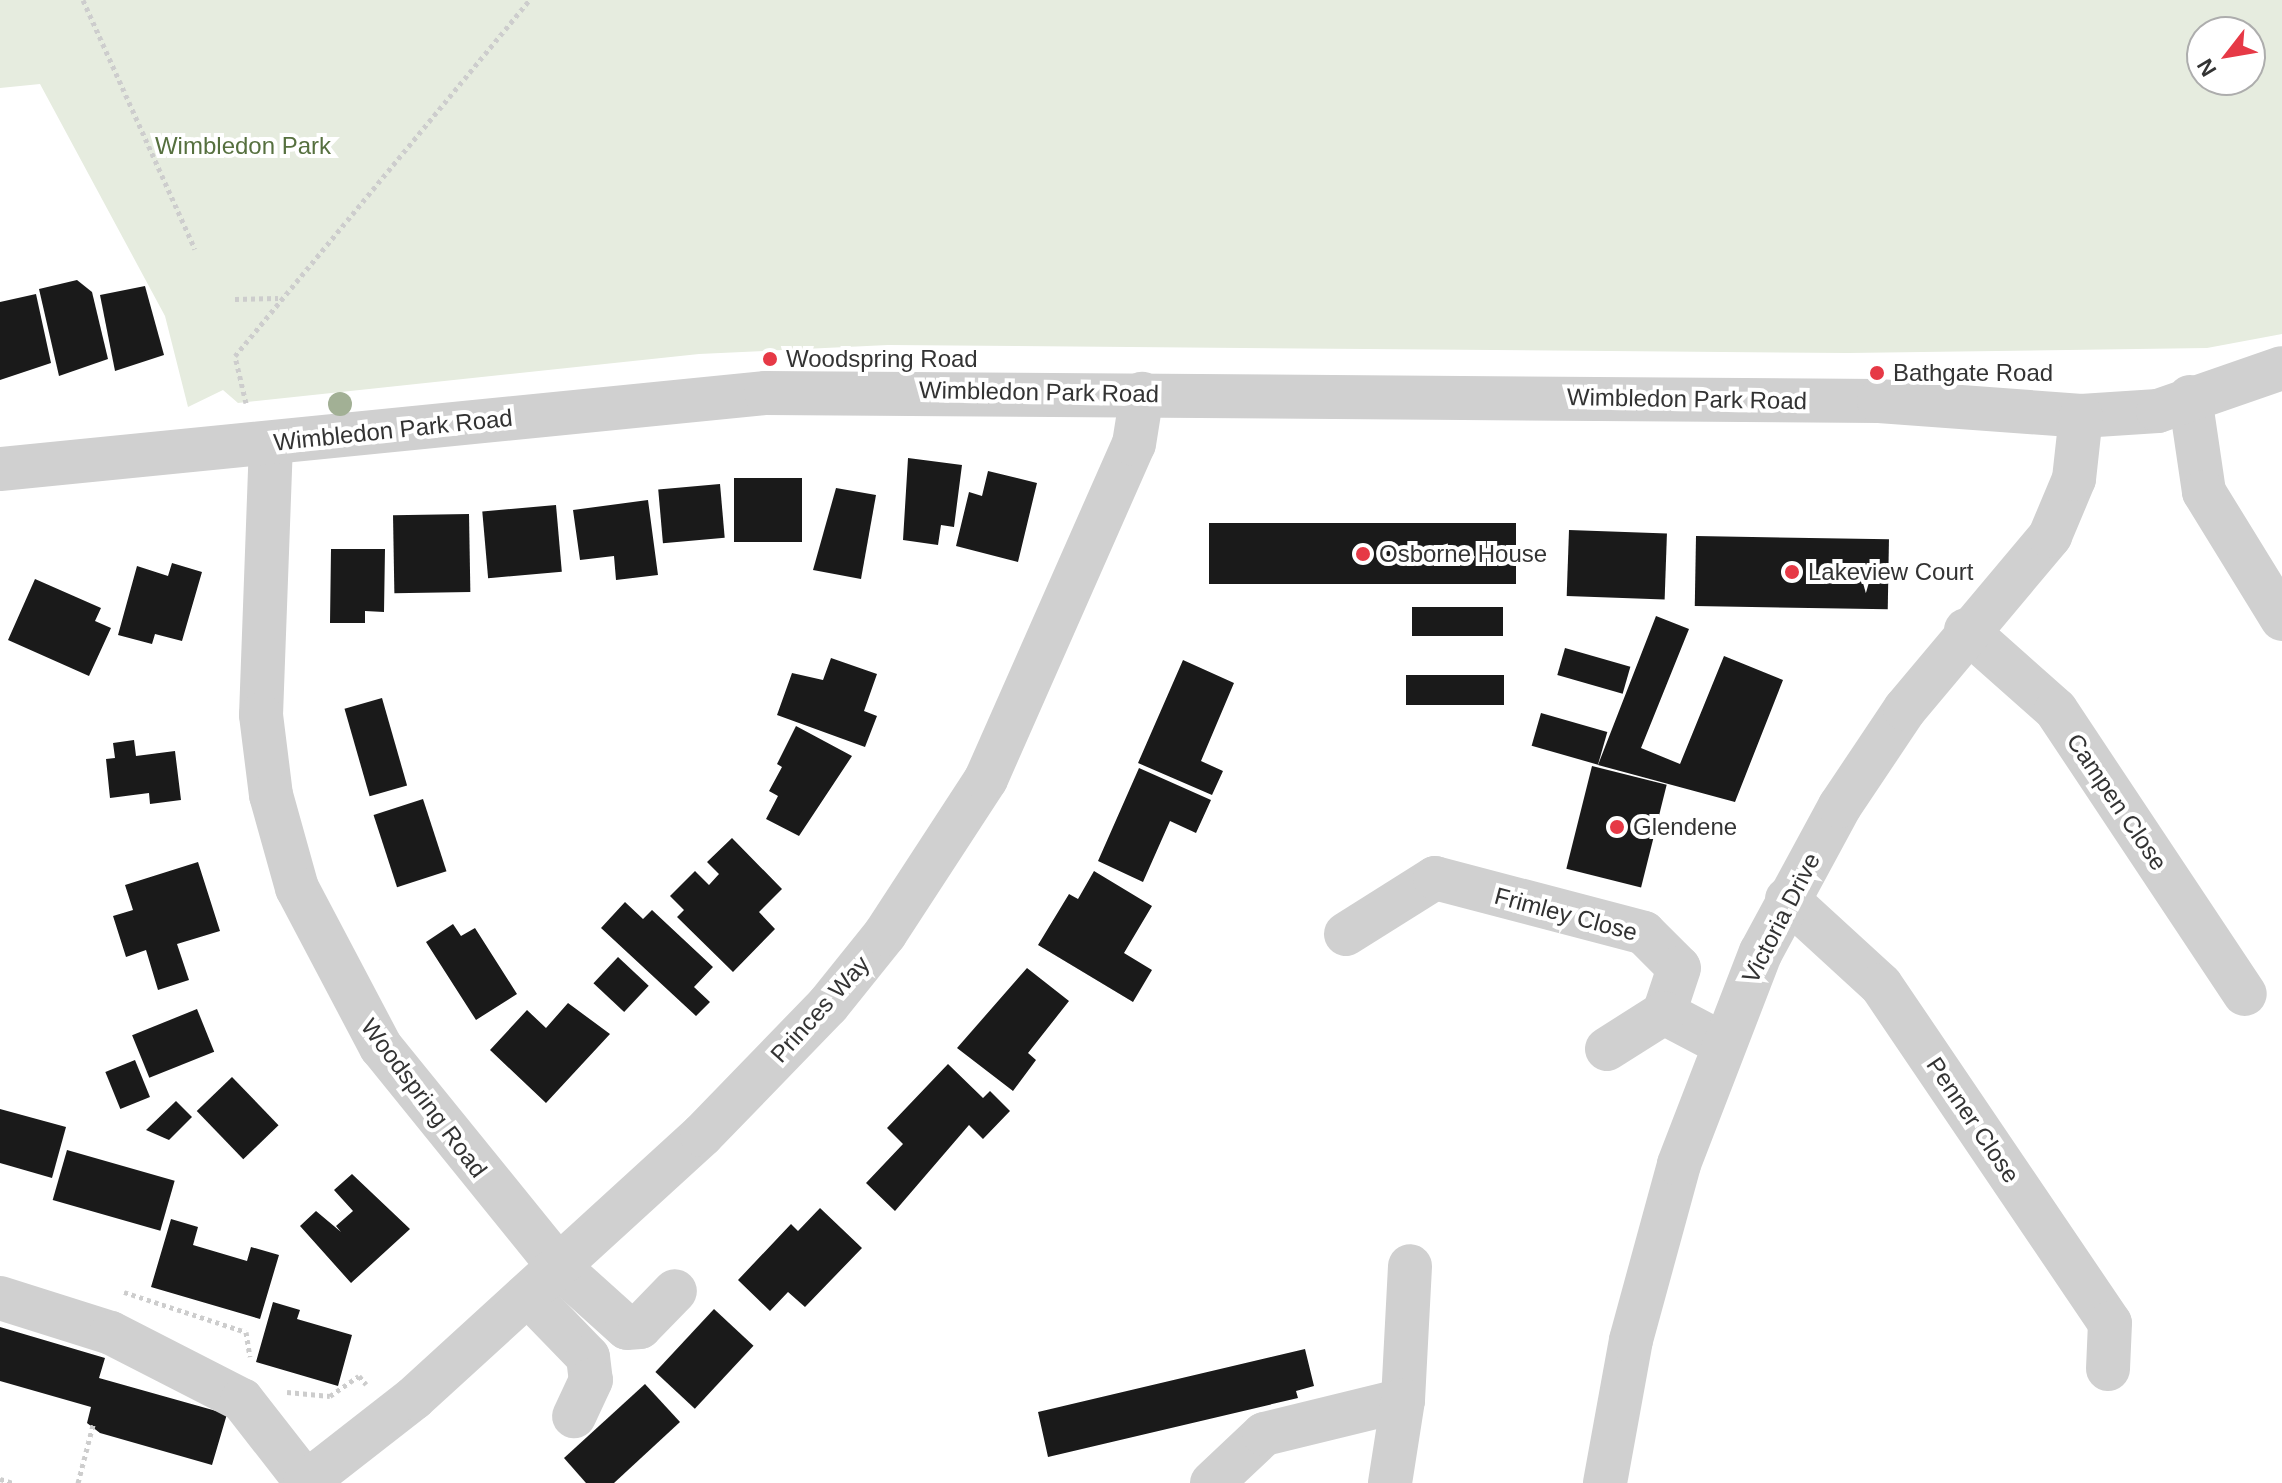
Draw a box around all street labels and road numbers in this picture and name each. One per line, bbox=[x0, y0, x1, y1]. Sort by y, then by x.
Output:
street label: Wimbledon Park Road bbox=[919, 376, 1159, 408]
street label: Wimbledon Park Road bbox=[1567, 383, 1807, 415]
street label: Wimbledon Park Road bbox=[272, 403, 514, 457]
street label: Campen Close bbox=[2061, 728, 2173, 876]
street label: Victoria Drive bbox=[1736, 848, 1826, 988]
street label: Frimley Close bbox=[1491, 881, 1641, 947]
street label: Princes Way bbox=[765, 950, 875, 1068]
street label: Woodspring Road bbox=[355, 1013, 493, 1183]
street label: Penner Close bbox=[1920, 1052, 2026, 1188]

